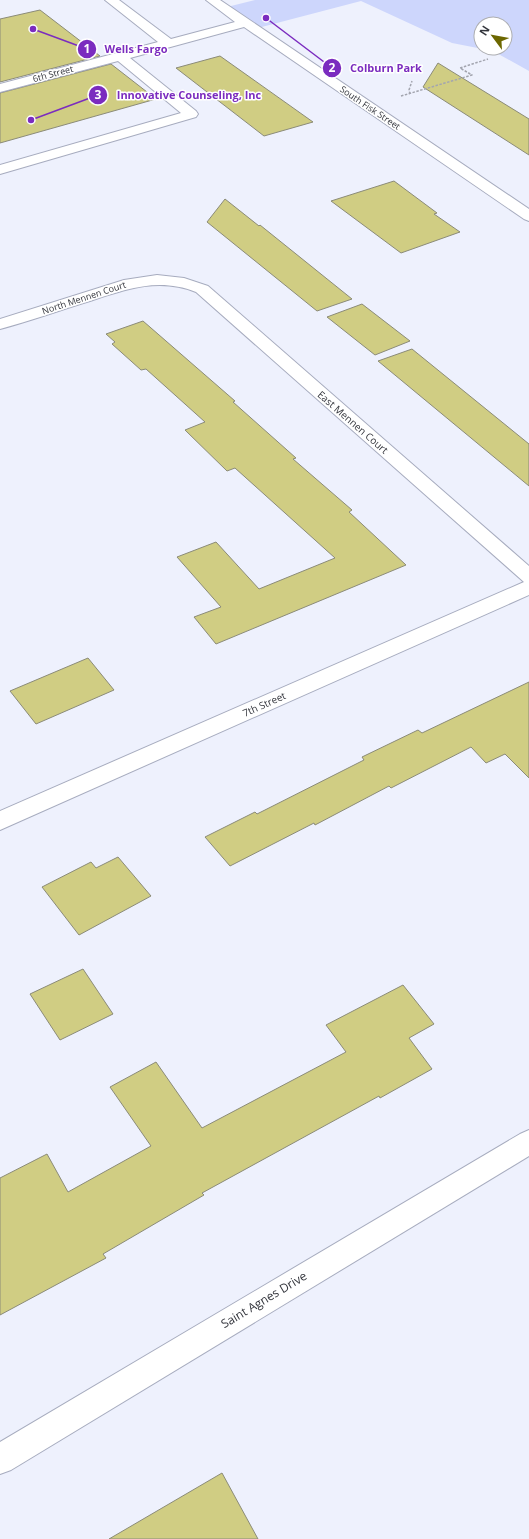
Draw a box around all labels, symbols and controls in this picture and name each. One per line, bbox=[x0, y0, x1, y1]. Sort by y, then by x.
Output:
north arrow bbox=[473, 16, 513, 56]
text: N bbox=[475, 23, 493, 38]
callout: Wells Fargo bbox=[77, 37, 176, 60]
text: 1 bbox=[84, 40, 90, 57]
text: Wells Fargo bbox=[105, 41, 168, 56]
callout: Colburn Park bbox=[322, 56, 429, 79]
text: 2 bbox=[329, 59, 336, 76]
text: Colburn Park bbox=[350, 60, 422, 75]
street label: 6th Street bbox=[31, 62, 75, 85]
callout: Innovative Counseling, Inc bbox=[88, 83, 269, 106]
street label: South Fisk Street bbox=[337, 83, 403, 133]
text: 3 bbox=[95, 86, 102, 103]
text: Innovative Counseling, Inc bbox=[117, 87, 262, 102]
street label: North Mennen Court bbox=[40, 278, 127, 317]
street label: East Mennen Court bbox=[315, 387, 392, 457]
street label: 7th Street bbox=[240, 688, 288, 720]
street label: Saint Agnes Drive bbox=[218, 1267, 310, 1332]

